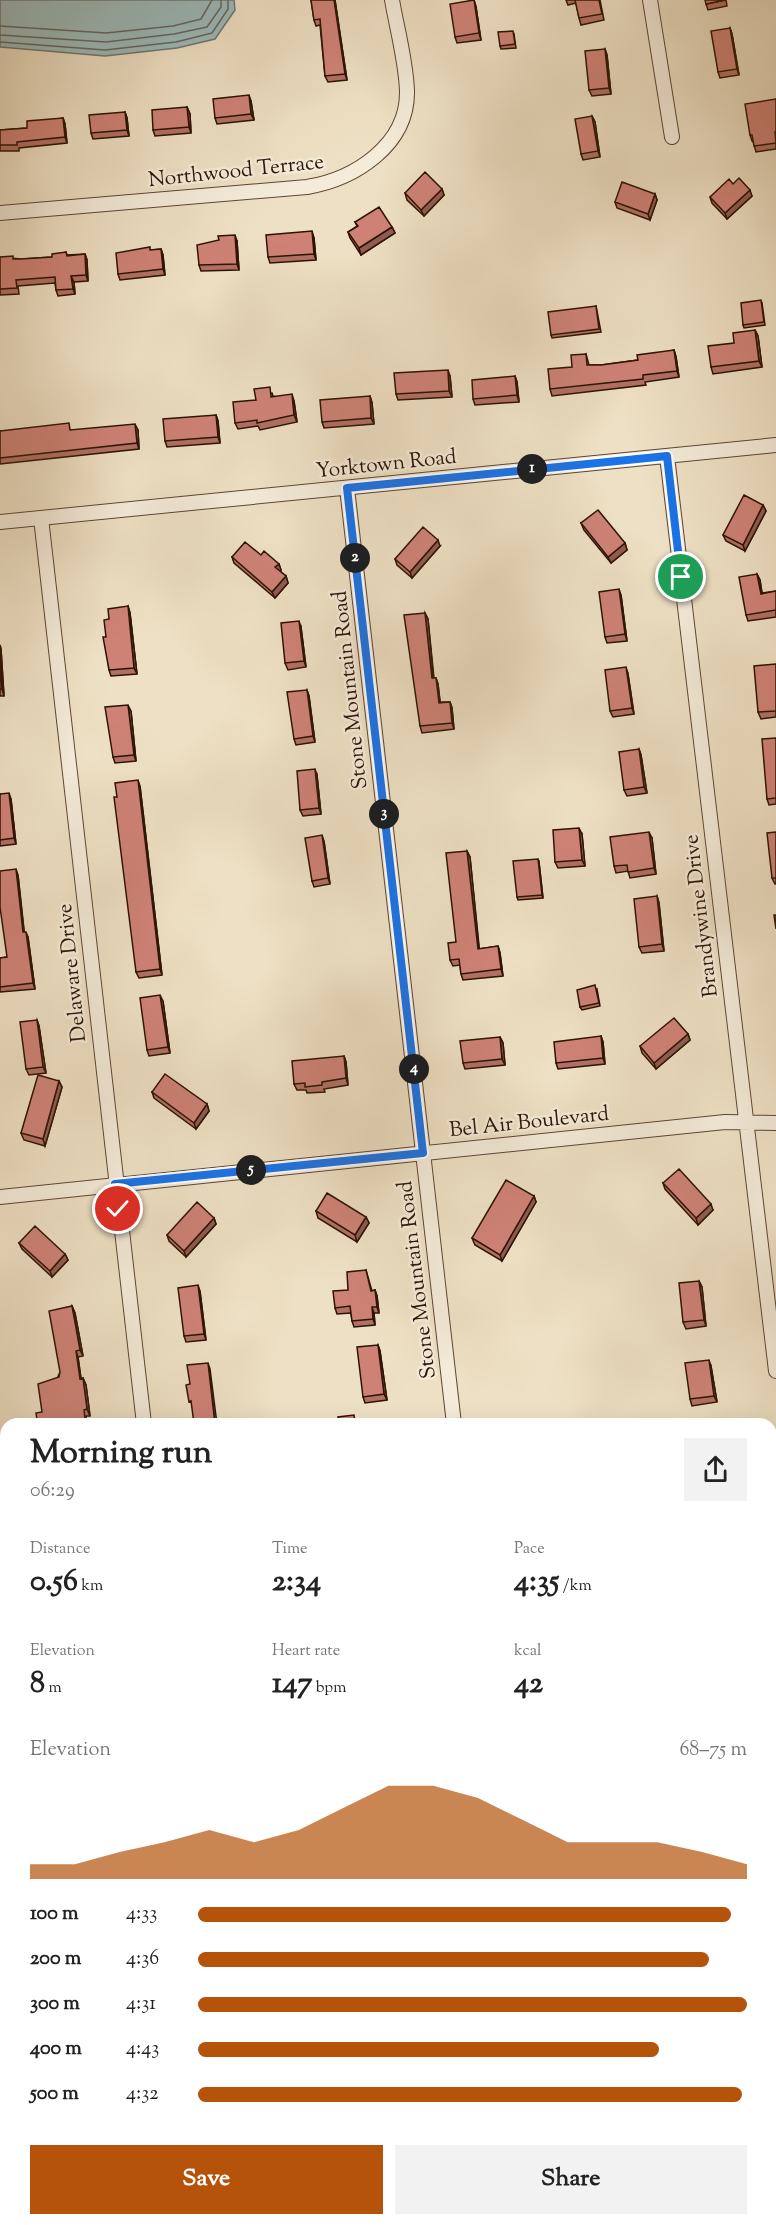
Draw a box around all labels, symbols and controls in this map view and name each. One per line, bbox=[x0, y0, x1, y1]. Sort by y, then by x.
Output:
street label: Northwood Terrace bbox=[147, 148, 326, 196]
street label: Yorktown Road bbox=[314, 443, 458, 487]
pin: 1 bbox=[517, 454, 547, 484]
text: 1 bbox=[529, 457, 535, 480]
pin: 2 bbox=[340, 543, 370, 573]
text: 2 bbox=[351, 546, 359, 569]
pin bbox=[655, 551, 706, 602]
icon: arrive bbox=[664, 560, 697, 593]
street label: Stone Mountain Road bbox=[326, 589, 376, 790]
pin: 3 bbox=[369, 799, 399, 829]
text: 3 bbox=[381, 802, 387, 825]
street label: Brandywine Drive bbox=[677, 833, 727, 999]
street label: Delaware Drive bbox=[51, 902, 95, 1044]
pin: 4 bbox=[399, 1054, 429, 1084]
text: 4 bbox=[410, 1057, 418, 1080]
street label: Bel Air Boulevard bbox=[448, 1100, 611, 1146]
pin: 5 bbox=[236, 1155, 266, 1185]
text: 5 bbox=[248, 1158, 254, 1181]
street label: Stone Mountain Road bbox=[391, 1179, 445, 1381]
pin bbox=[92, 1183, 143, 1234]
icon: check bbox=[101, 1192, 134, 1225]
text: Morning run bbox=[30, 1430, 212, 1478]
button: share bbox=[684, 1438, 747, 1501]
text: 06:29 bbox=[30, 1477, 75, 1506]
text: Distance bbox=[30, 1538, 90, 1561]
text: Time bbox=[272, 1538, 308, 1561]
text: Pace bbox=[514, 1538, 545, 1561]
text: 0.56 bbox=[30, 1561, 78, 1604]
text: 2:34 bbox=[272, 1561, 321, 1604]
text: 4:35 bbox=[514, 1561, 559, 1604]
text: km bbox=[78, 1575, 103, 1598]
text: /km bbox=[559, 1575, 592, 1598]
text: Elevation bbox=[30, 1640, 95, 1663]
text: Heart rate bbox=[272, 1640, 340, 1663]
text: kcal bbox=[514, 1640, 542, 1663]
text: 8 bbox=[30, 1663, 45, 1706]
text: 147 bbox=[272, 1663, 312, 1706]
text: 42 bbox=[514, 1663, 543, 1706]
text: m bbox=[45, 1677, 62, 1700]
text: bpm bbox=[312, 1677, 346, 1700]
text: Elevation bbox=[30, 1736, 111, 1765]
text: 68–75 m bbox=[679, 1736, 747, 1765]
text: 100 m bbox=[30, 1900, 79, 1929]
text: 4:33 bbox=[126, 1900, 157, 1929]
text: 200 m bbox=[30, 1945, 81, 1974]
text: 4:36 bbox=[126, 1945, 159, 1974]
text: 300 m bbox=[30, 1990, 80, 2019]
text: 4:31 bbox=[126, 1990, 156, 2019]
text: 400 m bbox=[30, 2035, 82, 2064]
text: 4:43 bbox=[126, 2035, 159, 2064]
text: 500 m bbox=[30, 2080, 79, 2109]
text: 4:32 bbox=[126, 2080, 159, 2109]
button: Save bbox=[30, 2145, 383, 2214]
button: Share bbox=[395, 2145, 747, 2214]

